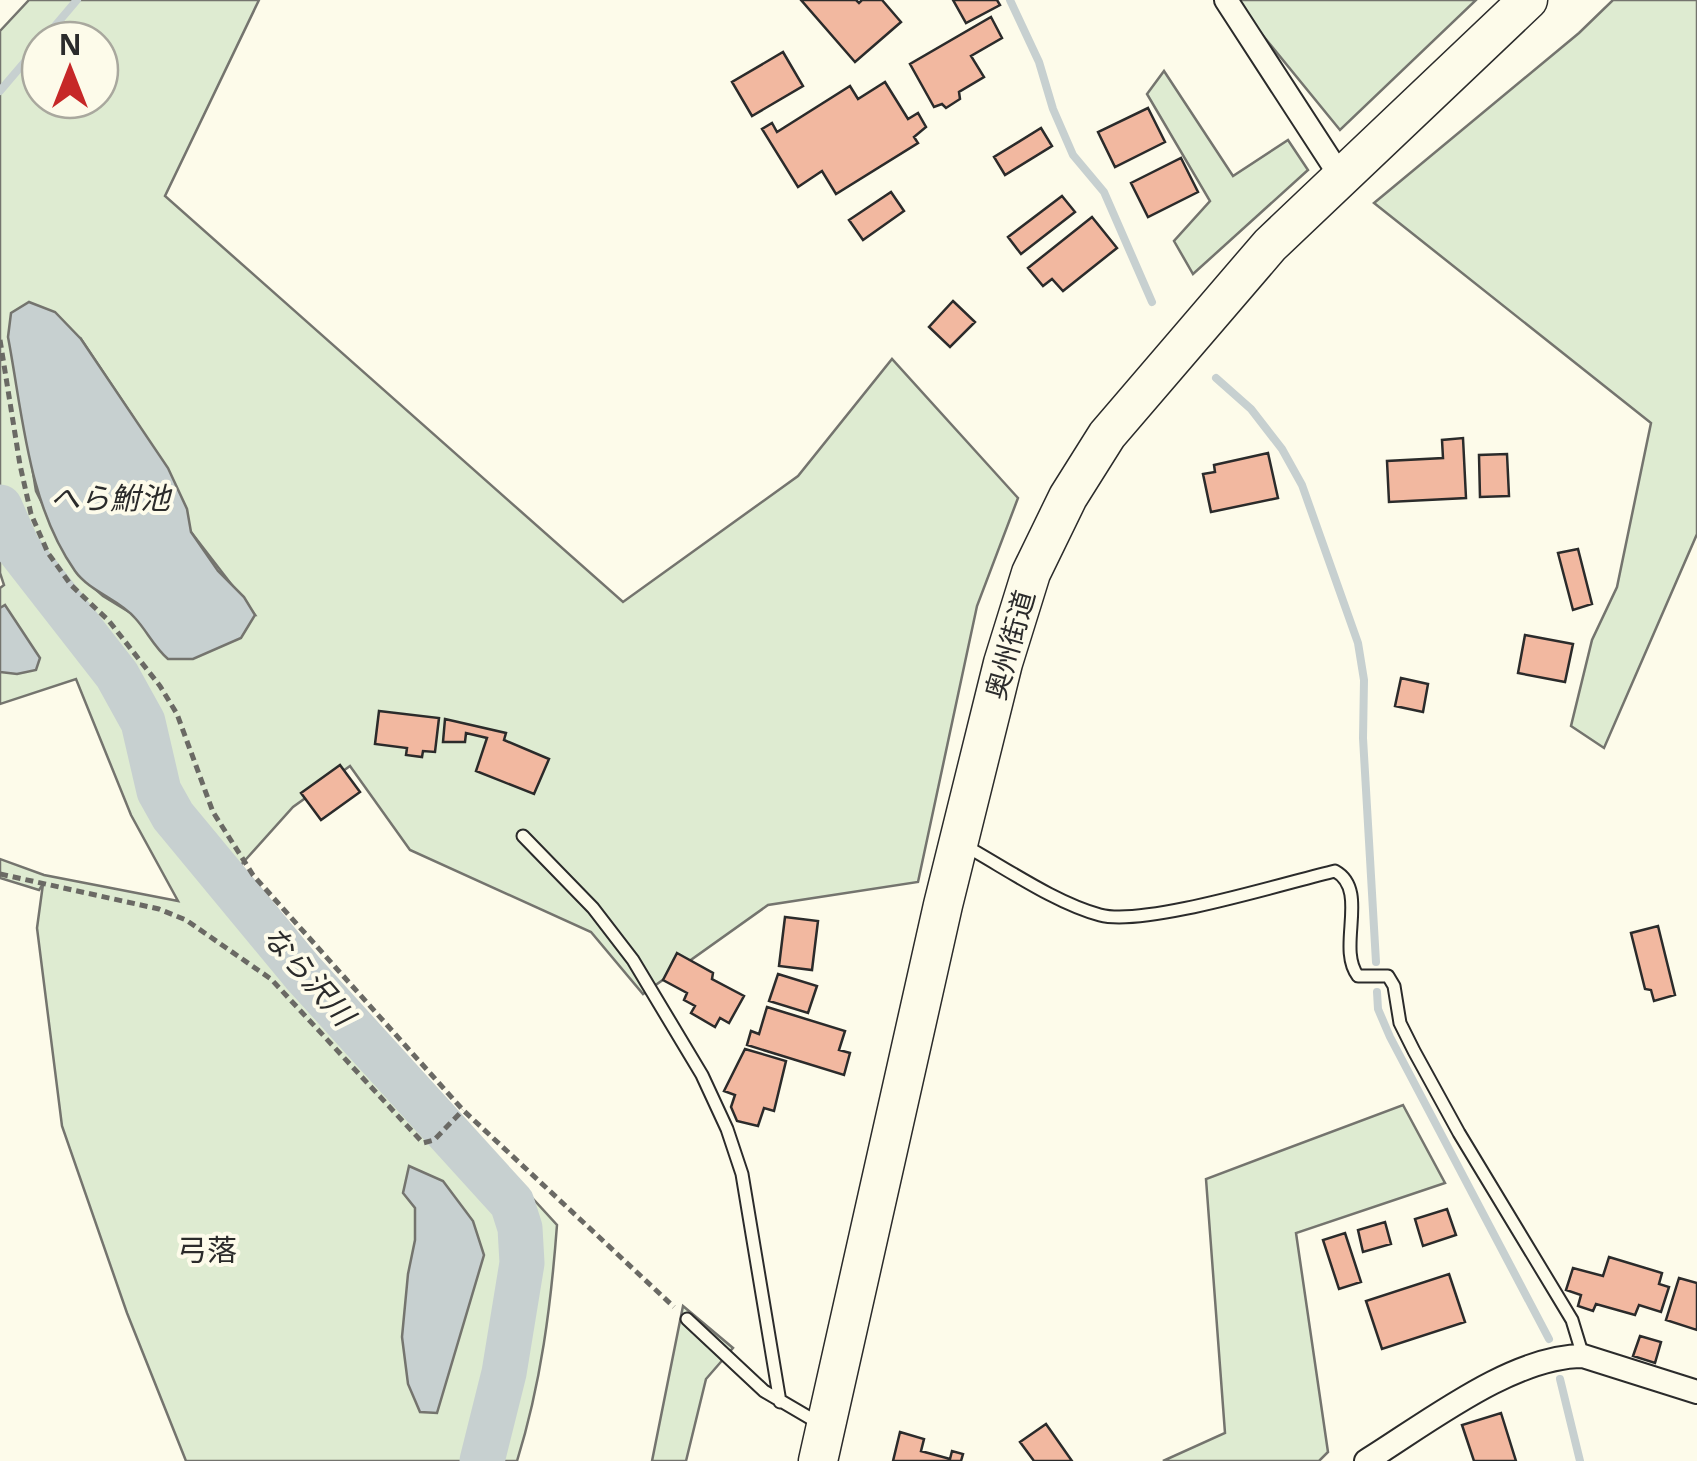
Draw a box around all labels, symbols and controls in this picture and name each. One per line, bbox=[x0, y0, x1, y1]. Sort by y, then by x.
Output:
north arrow bbox=[20, 20, 120, 120]
text: N bbox=[59, 25, 81, 63]
water label: へら鮒池 bbox=[50, 477, 173, 518]
street label: 奥州街道 bbox=[975, 586, 1043, 704]
water label: なら沢川 bbox=[254, 916, 366, 1036]
district label: 弓落 bbox=[177, 1229, 237, 1270]

